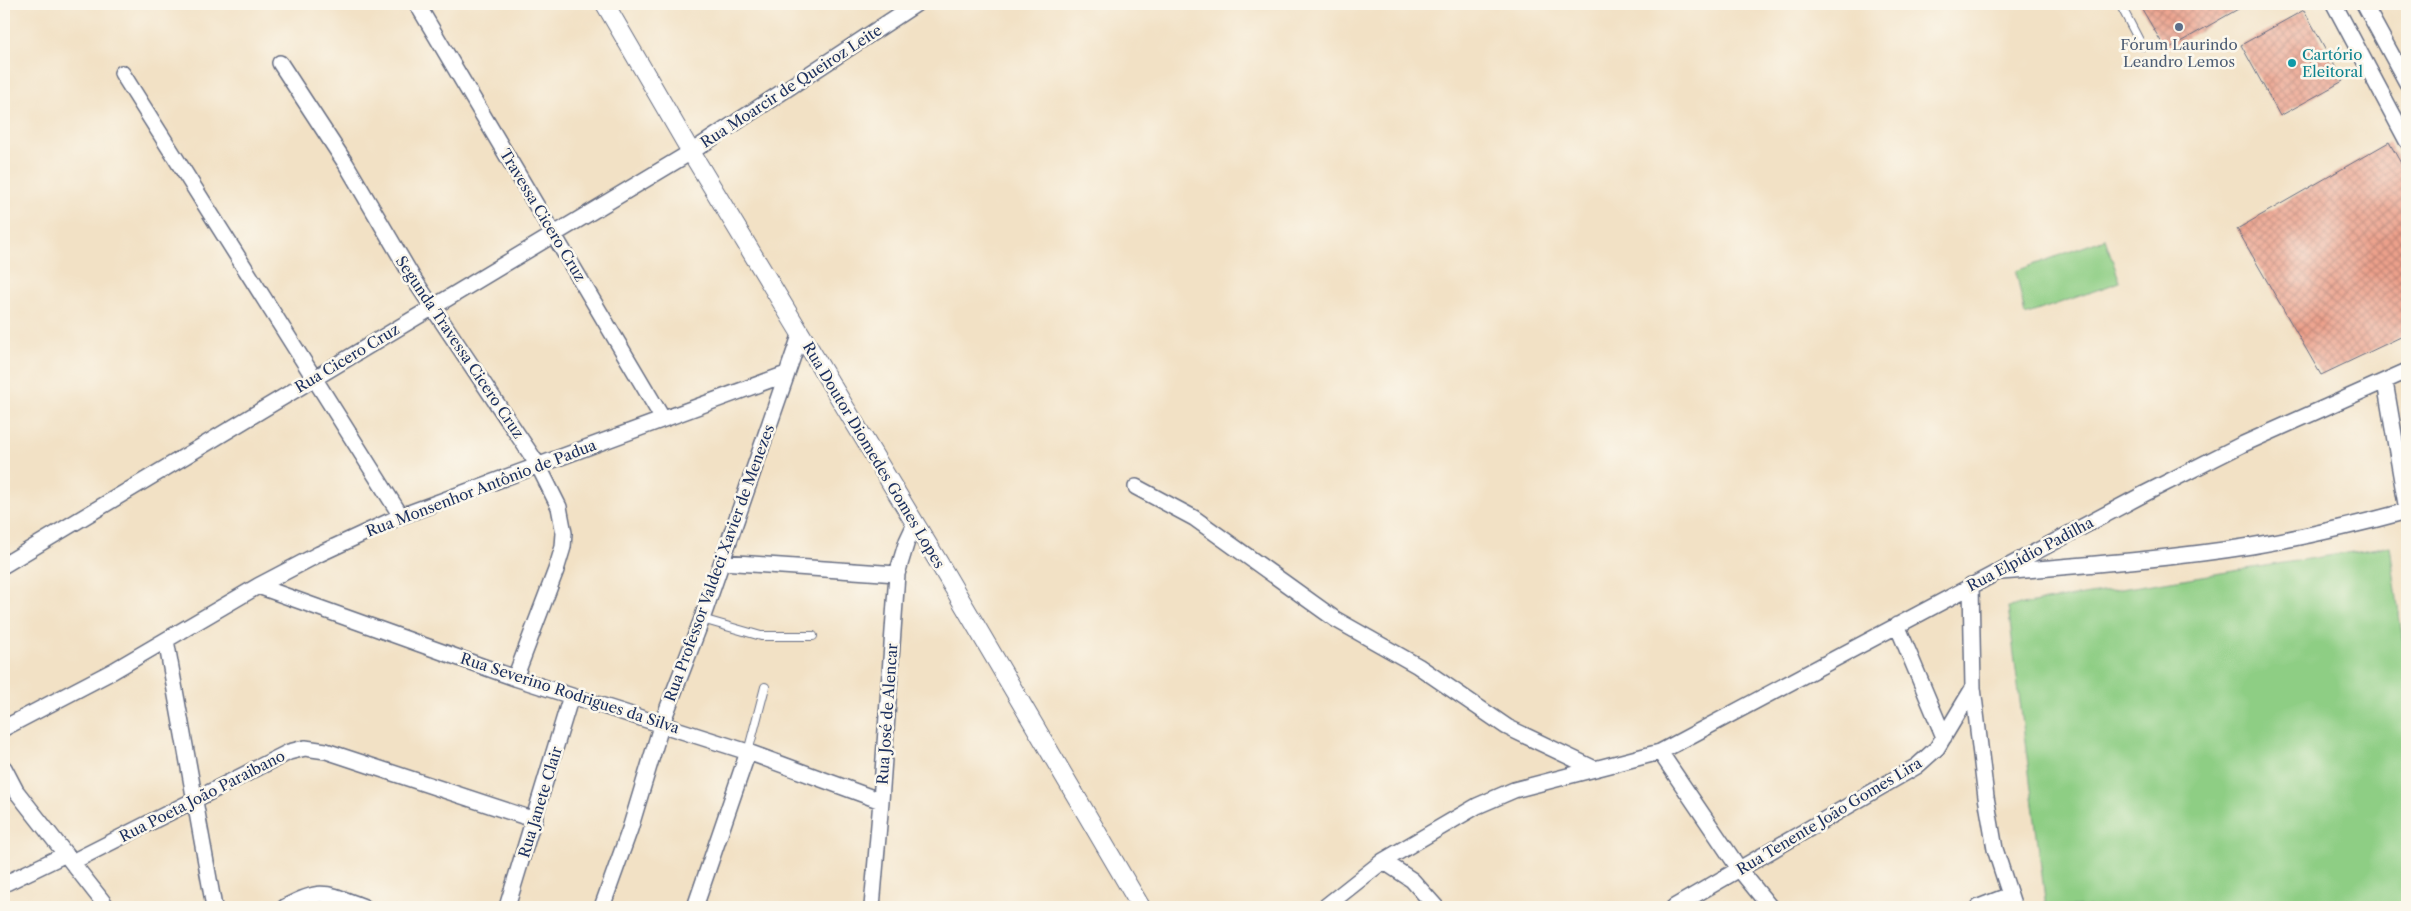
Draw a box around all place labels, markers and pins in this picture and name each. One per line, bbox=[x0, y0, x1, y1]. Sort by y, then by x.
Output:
marker: Fórum Laurindo Leandro Lemos bbox=[2173, 21, 2185, 33]
place label: Fórum Laurindo Leandro Lemos bbox=[2120, 35, 2238, 71]
place label: Cartório Eleitoral bbox=[2302, 45, 2363, 81]
marker: Cartório Eleitoral bbox=[2286, 57, 2298, 69]

